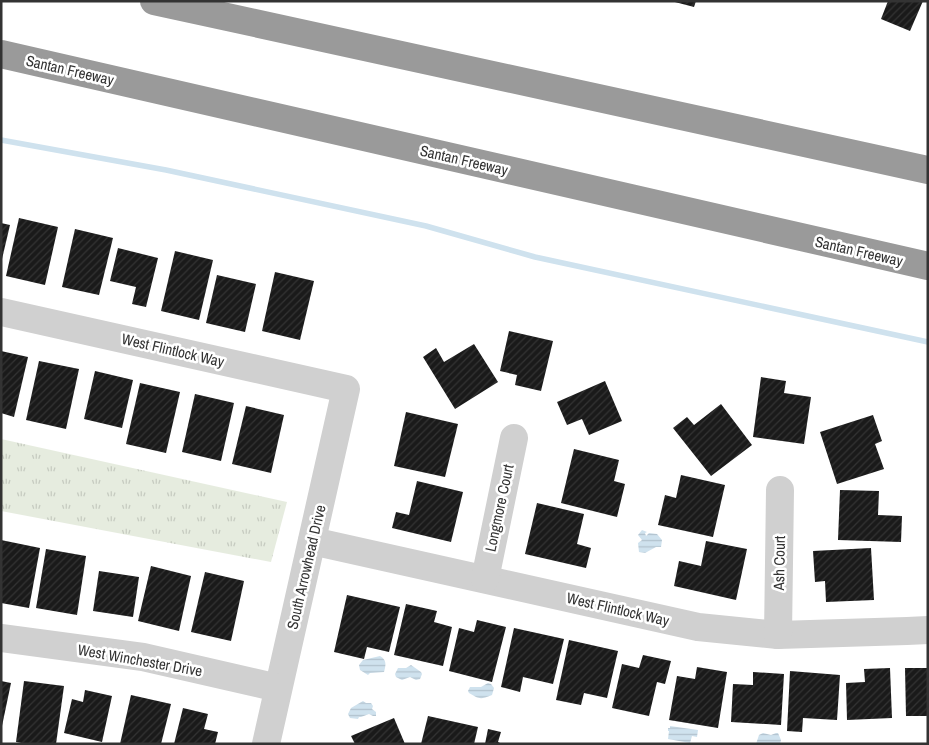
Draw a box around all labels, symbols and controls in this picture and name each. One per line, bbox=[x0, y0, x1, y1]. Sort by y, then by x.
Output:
street label: Santan Freeway bbox=[24, 50, 117, 90]
street label: Santan Freeway bbox=[418, 140, 511, 180]
street label: Santan Freeway bbox=[813, 231, 906, 271]
street label: West Flintlock Way bbox=[120, 328, 227, 372]
street label: Longmore Court bbox=[479, 462, 519, 554]
street label: South Arrowhead Drive bbox=[281, 503, 331, 631]
street label: Ash Court bbox=[768, 535, 790, 592]
street label: West Flintlock Way bbox=[565, 587, 672, 631]
street label: West Winchester Drive bbox=[76, 639, 204, 681]

